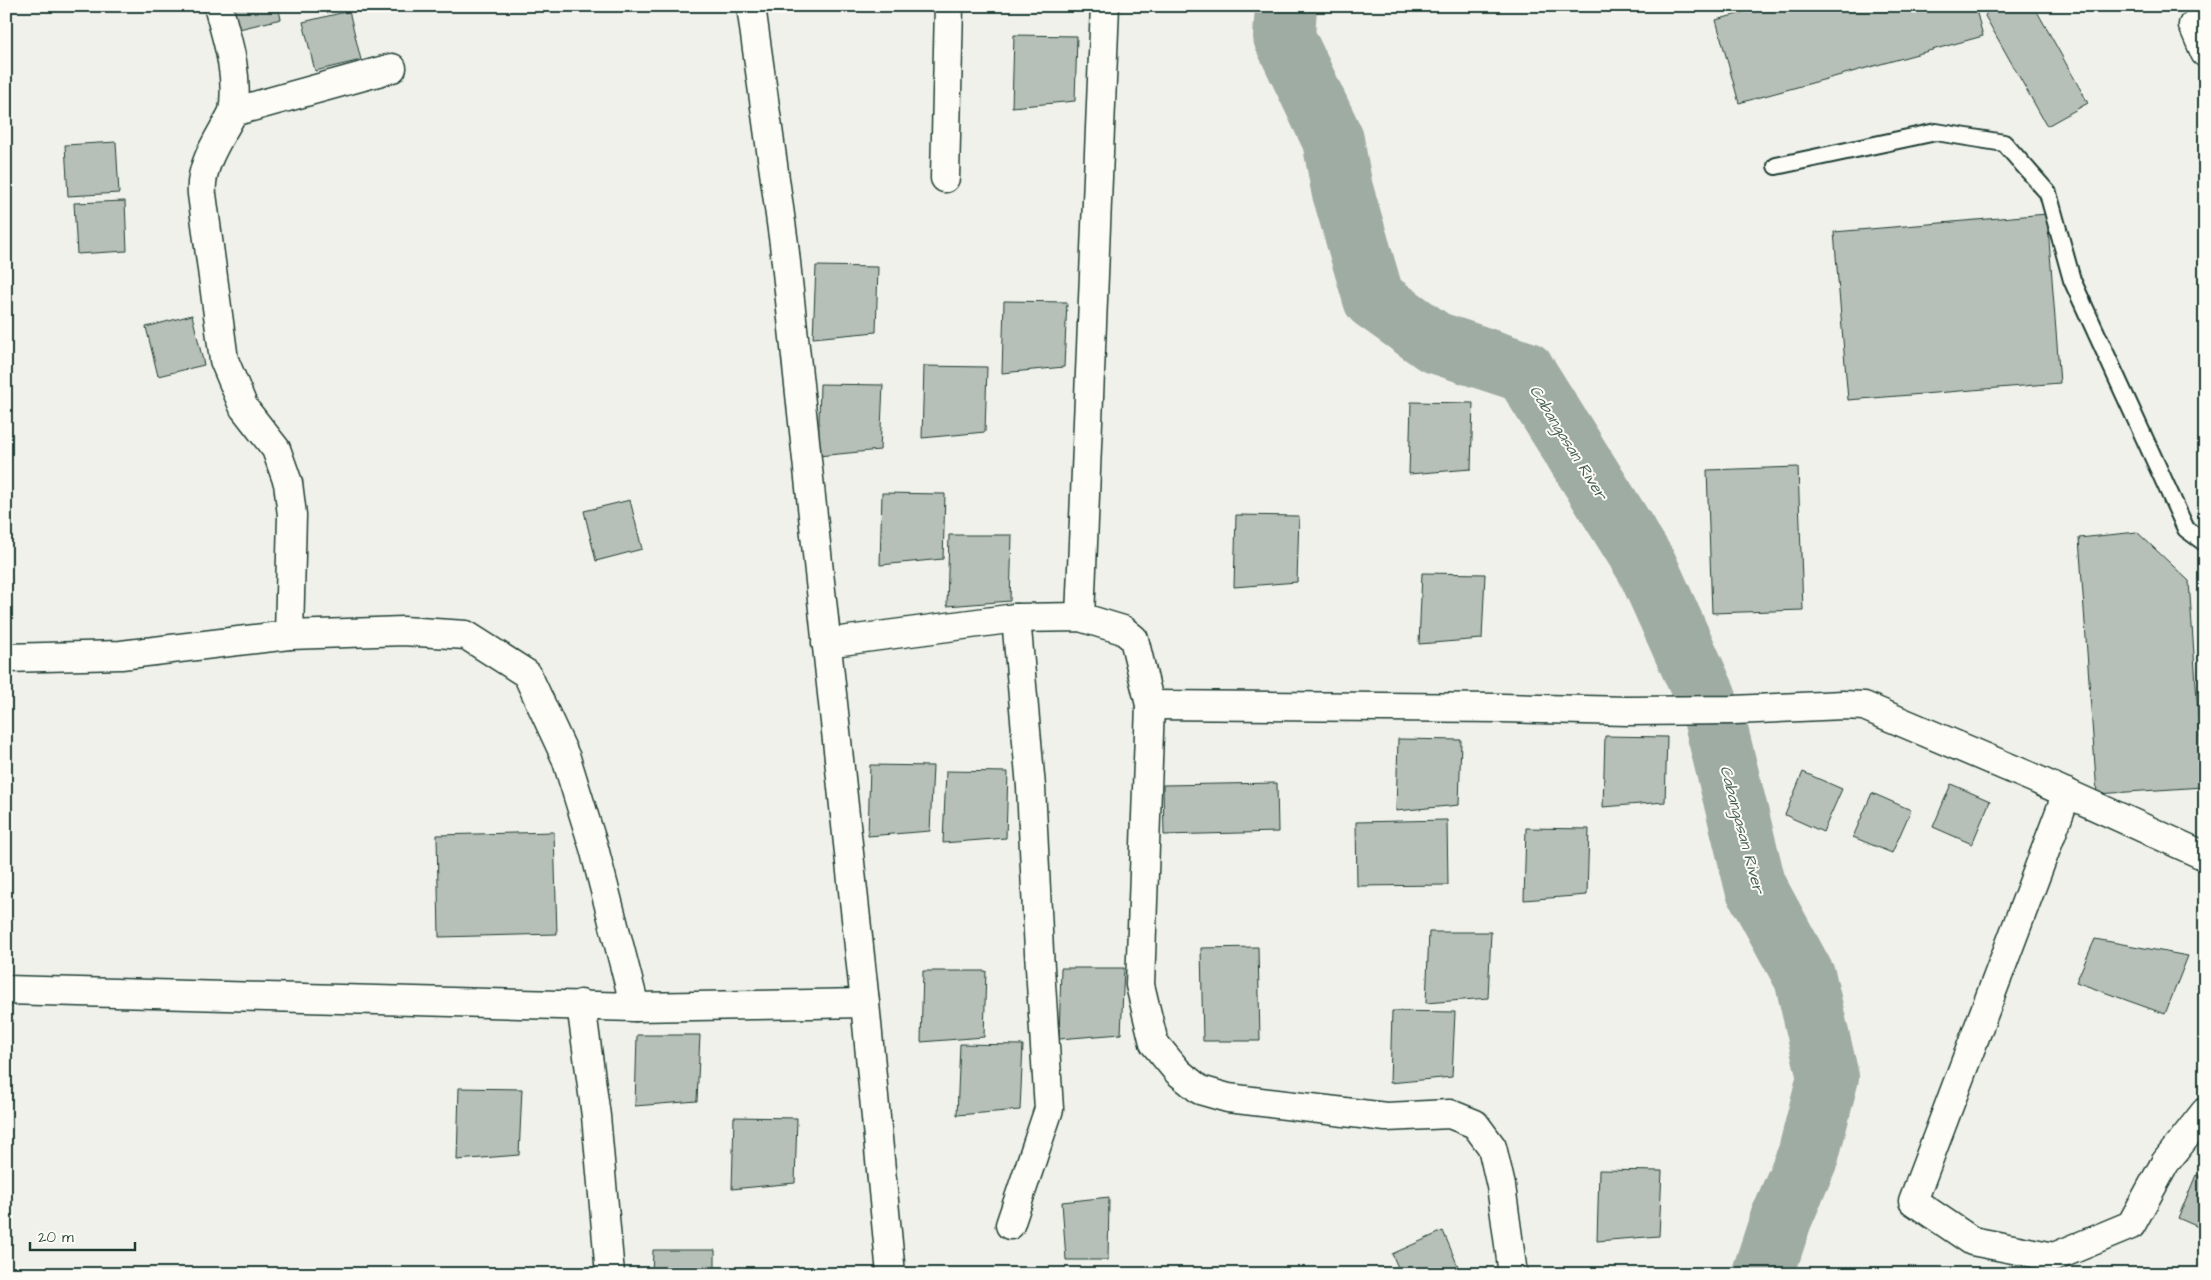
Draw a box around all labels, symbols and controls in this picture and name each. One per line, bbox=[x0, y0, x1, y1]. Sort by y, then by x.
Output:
water label: Cabangasan River bbox=[1523, 381, 1613, 506]
water label: Cabangasan River bbox=[1713, 763, 1770, 898]
scale bar bbox=[30, 1220, 135, 1252]
text: 20 m bbox=[38, 1227, 74, 1248]

